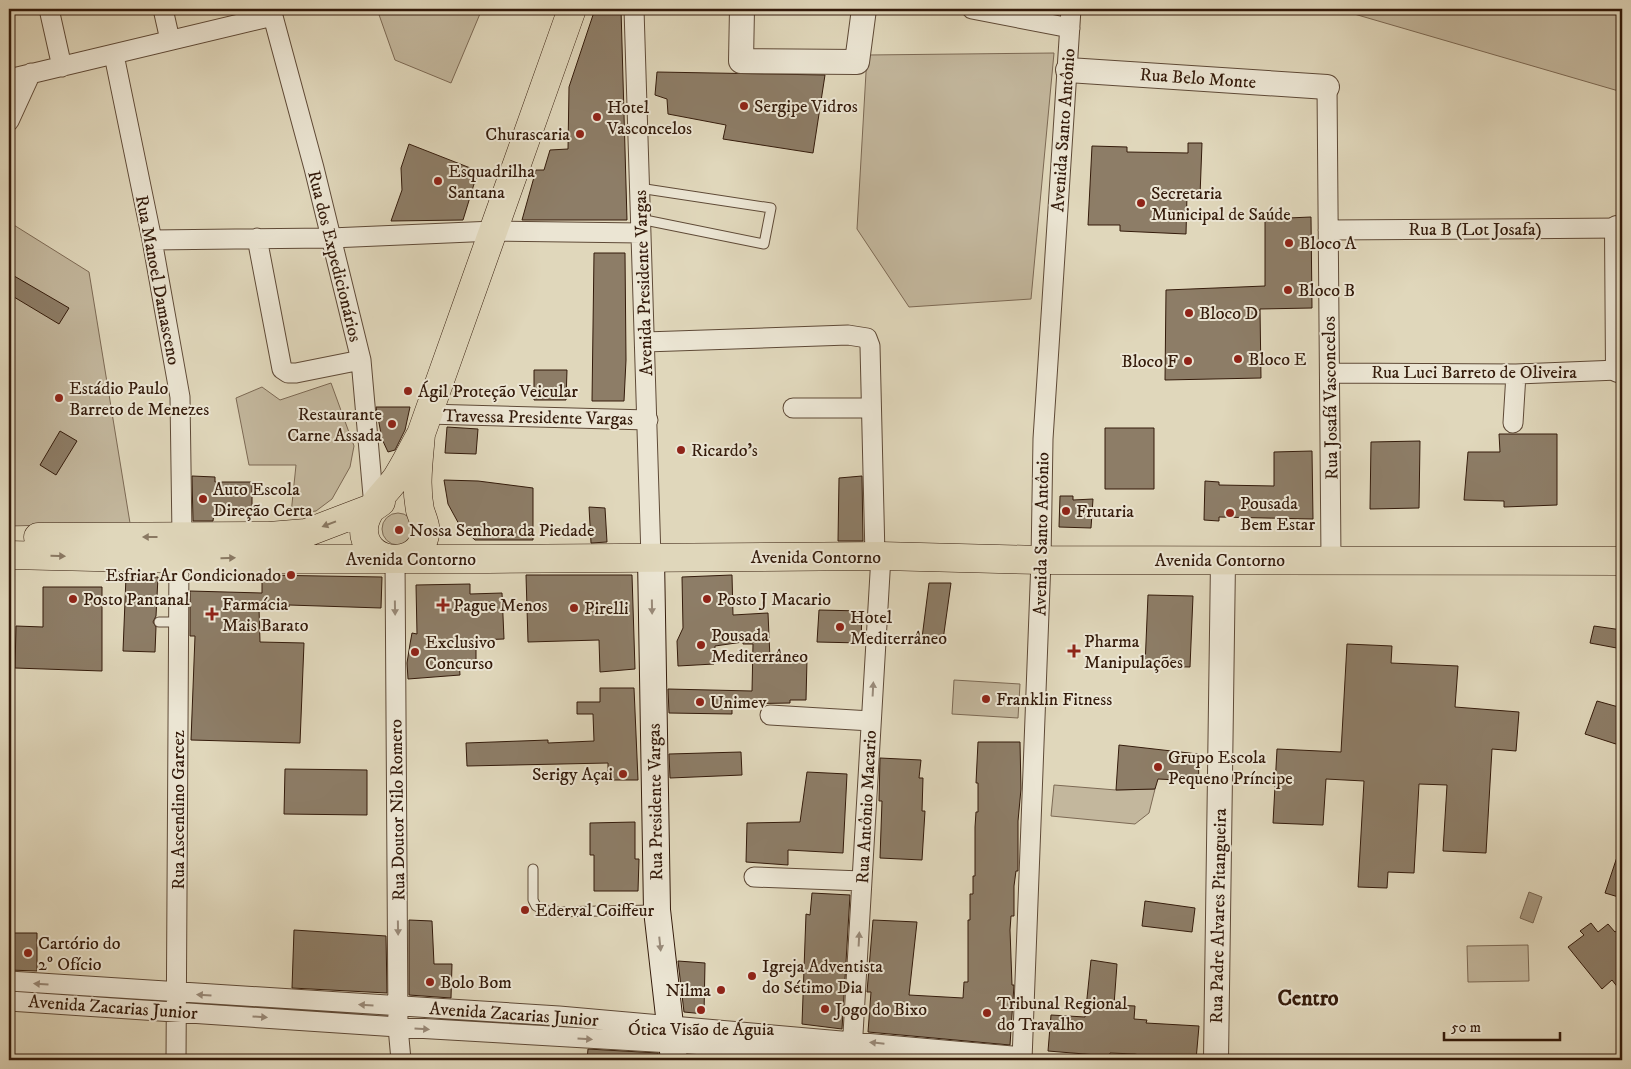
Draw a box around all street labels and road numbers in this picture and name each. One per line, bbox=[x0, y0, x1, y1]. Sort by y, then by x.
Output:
street label: Avenida Santo Antônio bbox=[1047, 47, 1081, 213]
street label: Rua Belo Monte bbox=[1139, 64, 1257, 94]
street label: Rua dos Expedicionários bbox=[302, 168, 366, 344]
street label: Avenida Presidente Vargas bbox=[630, 190, 658, 376]
street label: Rua Manoel Damasceno bbox=[130, 193, 184, 367]
street label: Rua B (Lot Josafa) bbox=[1408, 219, 1542, 241]
street label: Rua Josafá Vasconcelos bbox=[1319, 316, 1343, 480]
street label: Rua Luci Barreto de Oliveira bbox=[1371, 362, 1577, 384]
street label: Travessa Presidente Vargas bbox=[443, 405, 633, 431]
street label: Avenida Santo Antônio bbox=[1030, 452, 1054, 616]
street label: Avenida Contorno bbox=[751, 547, 881, 569]
street label: Avenida Contorno bbox=[346, 549, 476, 571]
street label: Avenida Contorno bbox=[1155, 550, 1285, 572]
street label: Rua Doutor Nilo Romero bbox=[385, 719, 411, 901]
street label: Rua Presidente Vargas bbox=[644, 723, 668, 881]
street label: Rua Antônio Macario bbox=[852, 729, 882, 884]
street label: Rua Ascendino Garcez bbox=[168, 730, 190, 890]
street label: Rua Padre Alvares Pitangueira bbox=[1206, 808, 1232, 1024]
street label: Avenida Zacarias Junior bbox=[28, 991, 198, 1025]
street label: Avenida Zacarias Junior bbox=[429, 998, 599, 1032]

